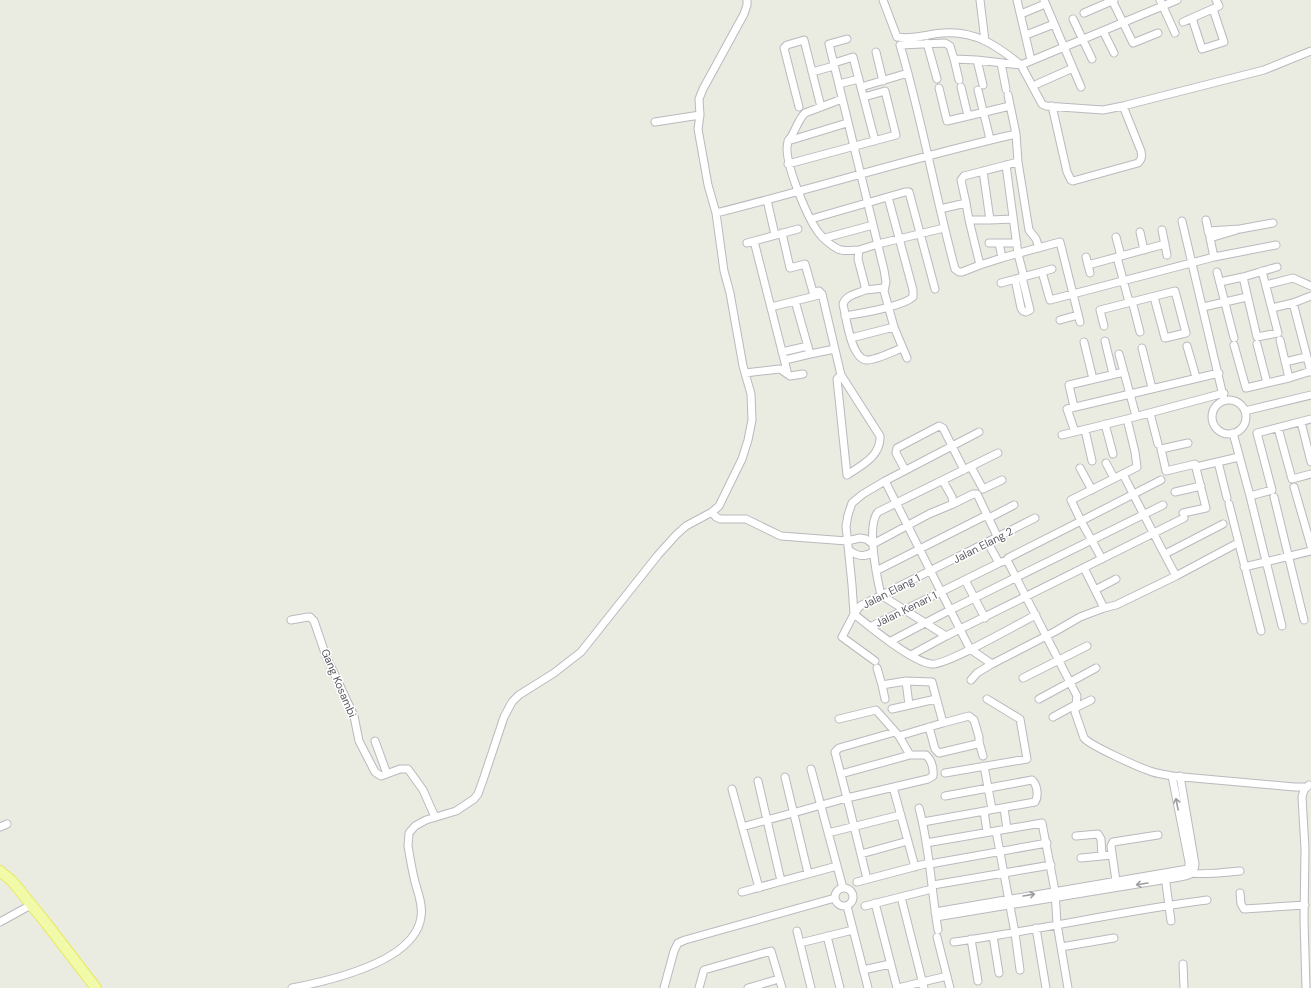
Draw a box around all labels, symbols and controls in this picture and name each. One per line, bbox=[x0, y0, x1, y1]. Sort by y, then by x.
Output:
street label: Jalan Elang 2 bbox=[951, 524, 1015, 566]
street label: Jalan Elang 1 bbox=[860, 571, 922, 611]
street label: Jalan Kenari 1 bbox=[873, 588, 939, 630]
street label: Gang Kosambi bbox=[318, 647, 360, 719]
one-way arrow bbox=[1173, 798, 1181, 811]
one-way arrow bbox=[1136, 880, 1149, 888]
one-way arrow bbox=[1022, 891, 1035, 899]

